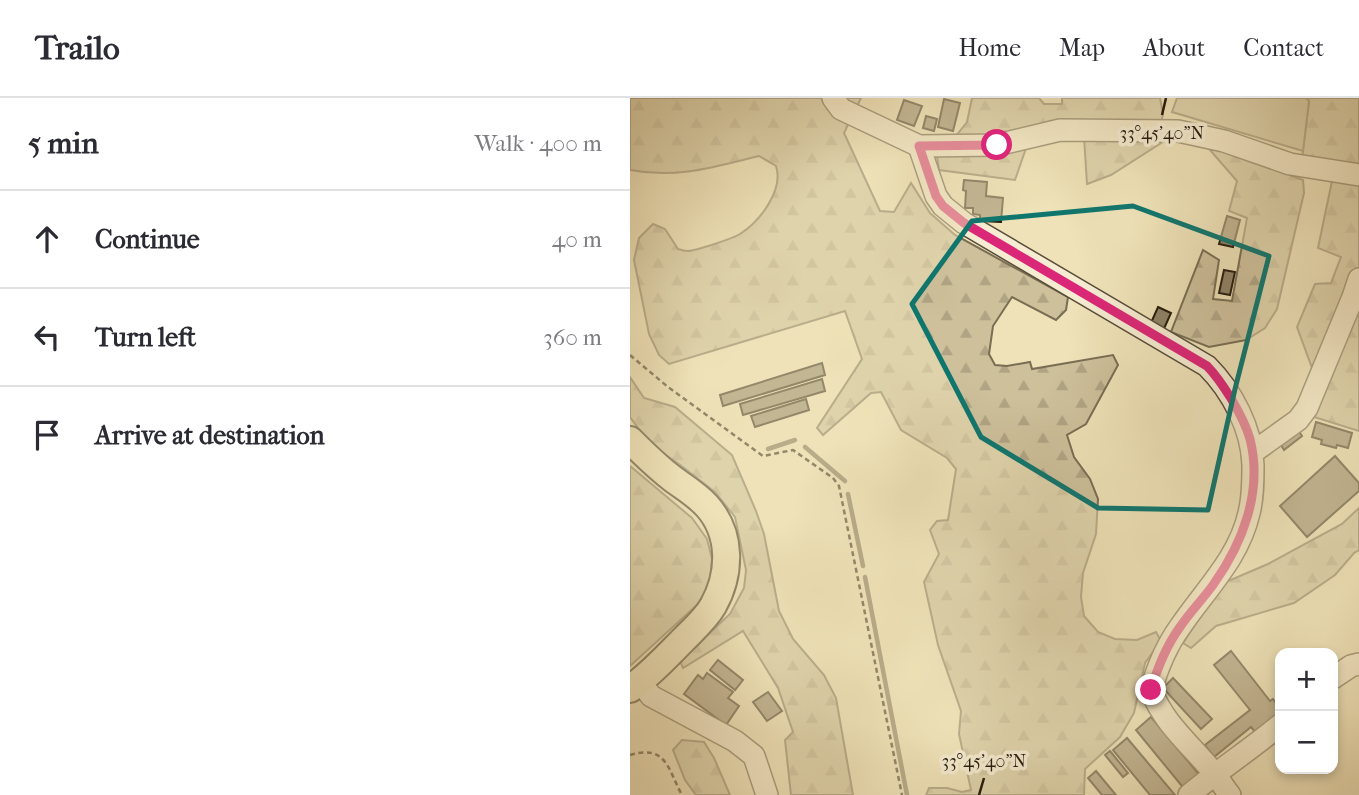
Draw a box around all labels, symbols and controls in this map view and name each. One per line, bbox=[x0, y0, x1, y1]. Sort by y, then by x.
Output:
text: Trailo bbox=[35, 29, 120, 68]
text: Home bbox=[959, 34, 1021, 62]
text: Map bbox=[1059, 34, 1105, 62]
text: About bbox=[1143, 34, 1205, 62]
text: Contact bbox=[1243, 34, 1324, 62]
text: 33°45'40"N bbox=[1120, 123, 1205, 144]
text: 5 min bbox=[28, 126, 99, 161]
route start bbox=[981, 129, 1012, 160]
text: Walk · 400 m bbox=[475, 130, 602, 157]
icon: ahead bbox=[28, 220, 66, 258]
text: Continue bbox=[95, 224, 200, 255]
text: 40 m bbox=[552, 226, 602, 253]
icon: left bbox=[28, 318, 66, 356]
text: Turn left bbox=[95, 322, 196, 353]
text: 360 m bbox=[543, 324, 602, 351]
icon: arrive bbox=[28, 416, 66, 454]
text: Arrive at destination bbox=[95, 420, 325, 451]
map controls bbox=[1275, 648, 1338, 774]
button: + bbox=[1275, 648, 1338, 711]
route end bbox=[1135, 674, 1166, 705]
button: − bbox=[1275, 711, 1338, 774]
text: 33°45'40"N bbox=[942, 751, 1027, 772]

